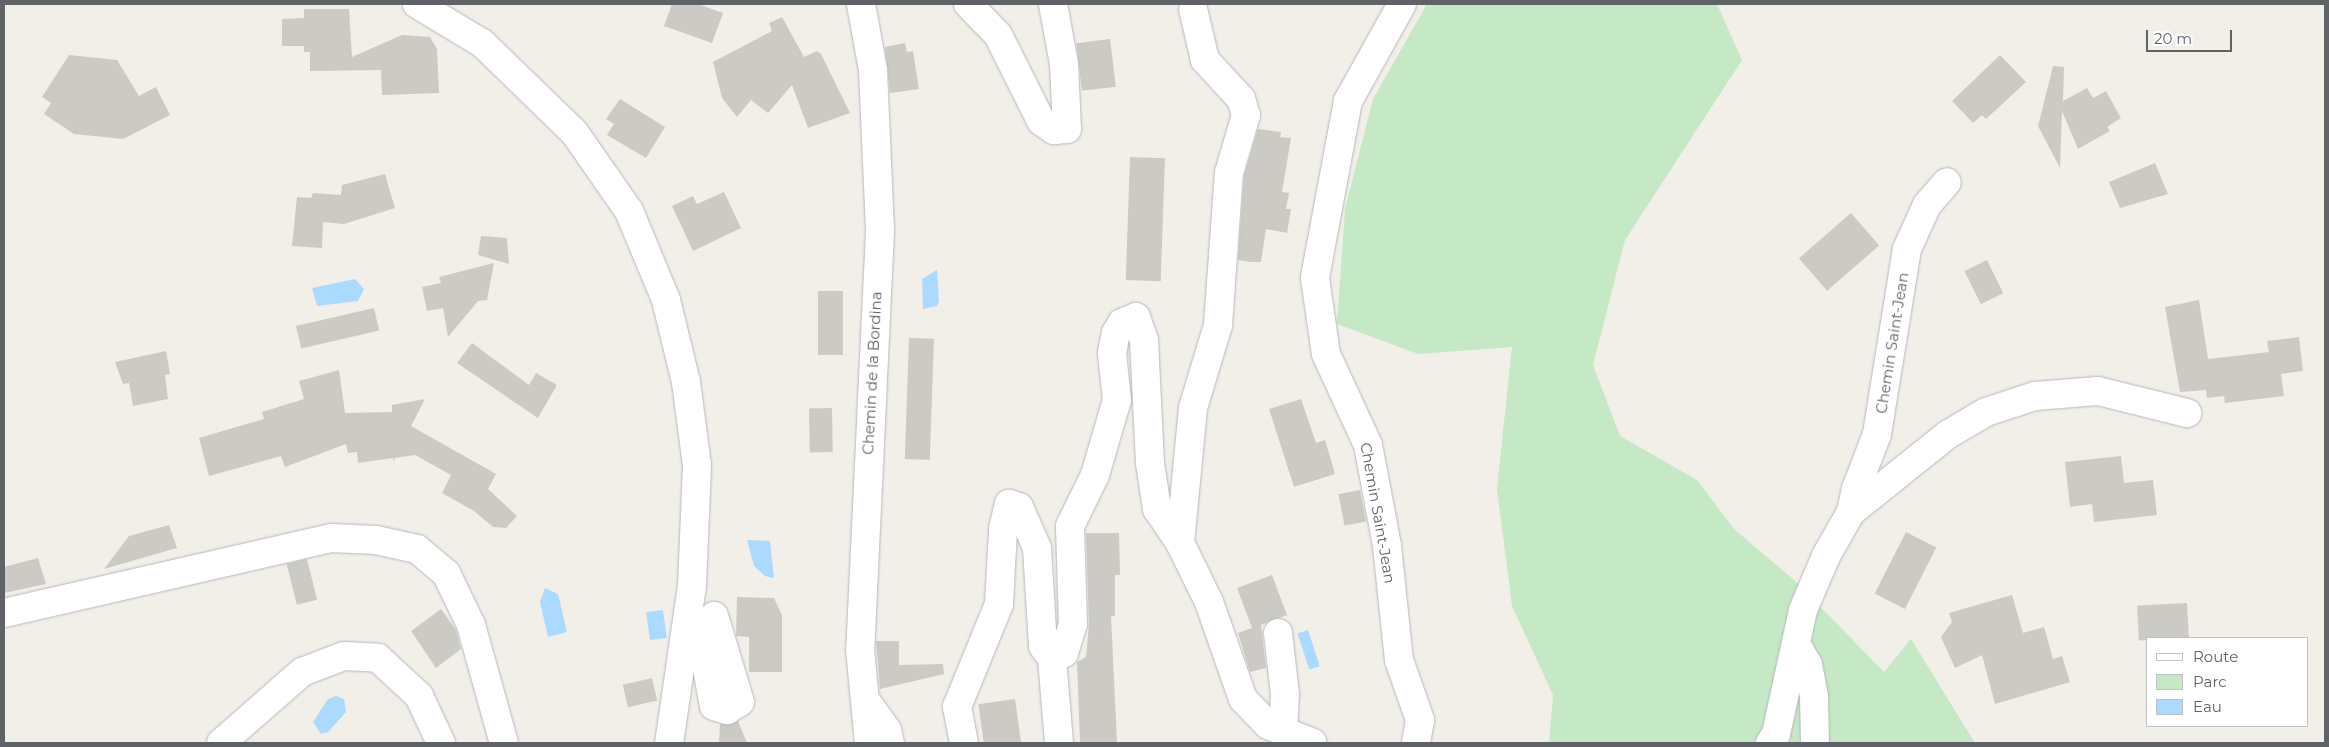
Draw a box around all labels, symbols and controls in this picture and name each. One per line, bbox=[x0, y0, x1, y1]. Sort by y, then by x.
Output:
scale bar bbox=[2149, 20, 2235, 52]
text: 20 m bbox=[2154, 29, 2192, 48]
street label: Chemin Saint-Jean bbox=[1872, 271, 1912, 415]
street label: Chemin de la Bordina bbox=[859, 291, 885, 455]
street label: Chemin Saint-Jean bbox=[1357, 441, 1399, 585]
legend bbox=[2146, 637, 2309, 727]
text: Route bbox=[2193, 647, 2238, 666]
text: Parc bbox=[2193, 672, 2227, 691]
text: Eau bbox=[2193, 697, 2222, 716]

